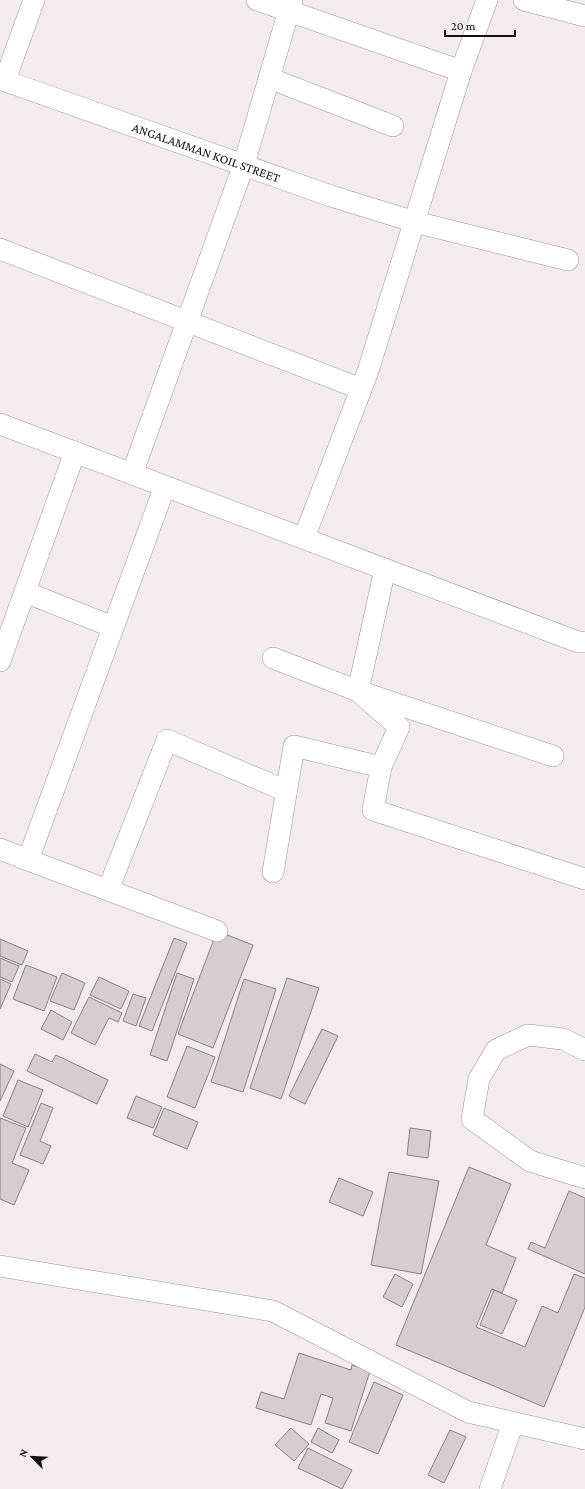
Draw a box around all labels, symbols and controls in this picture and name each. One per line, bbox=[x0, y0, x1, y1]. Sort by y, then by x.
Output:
scale bar bbox=[445, 12, 515, 38]
text: 20 m bbox=[451, 19, 476, 33]
street label: ANGALAMMAN KOIL STREET bbox=[130, 119, 282, 185]
north arrow bbox=[12, 1437, 52, 1477]
text: N bbox=[16, 1447, 30, 1459]

